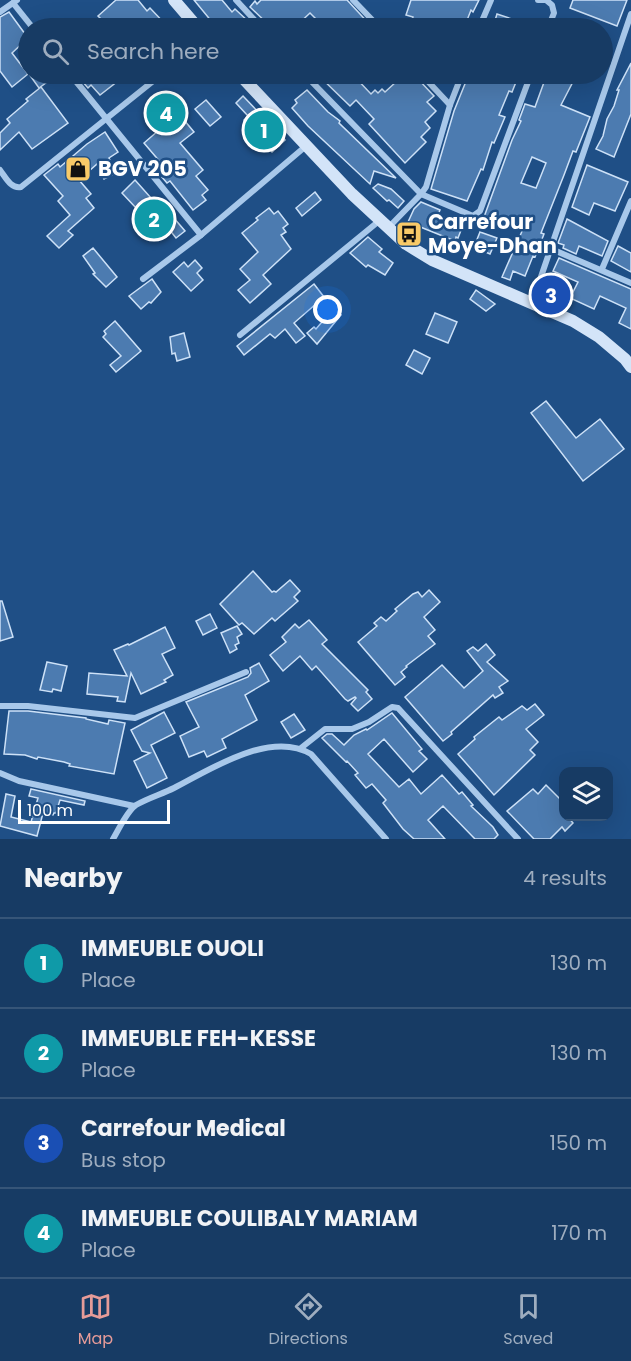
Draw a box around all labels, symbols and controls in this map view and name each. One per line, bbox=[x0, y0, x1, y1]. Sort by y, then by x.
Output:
search box bbox=[18, 18, 613, 84]
icon: search bbox=[39, 35, 72, 68]
text: Search here bbox=[87, 36, 220, 67]
pin: 4 bbox=[146, 90, 186, 136]
pin: 1 bbox=[244, 108, 284, 152]
shop icon: BGV 205 bbox=[63, 154, 93, 184]
place label: BGV 205 bbox=[98, 154, 187, 183]
pin: 2 bbox=[134, 196, 174, 242]
place label: Carrefour Moye-Dhan bbox=[428, 207, 557, 260]
bus stop icon: Carrefour Moye-Dhan bbox=[394, 219, 424, 249]
pin: 3 bbox=[532, 272, 570, 318]
your location bbox=[313, 295, 342, 324]
map controls bbox=[559, 767, 613, 821]
button: layers bbox=[559, 767, 613, 821]
scale bar bbox=[18, 797, 170, 824]
text: 100 m bbox=[27, 799, 73, 822]
text: Nearby bbox=[24, 860, 122, 896]
text: 4 results bbox=[523, 864, 607, 892]
text: IMMEUBLE OUOLI bbox=[81, 933, 264, 964]
text: 1 bbox=[40, 949, 47, 977]
text: 130 m bbox=[550, 949, 607, 977]
text: Place bbox=[81, 966, 136, 994]
text: IMMEUBLE FEH-KESSE bbox=[81, 1023, 316, 1054]
text: 2 bbox=[38, 1039, 49, 1067]
text: 130 m bbox=[550, 1039, 607, 1067]
text: Place bbox=[81, 1056, 136, 1084]
text: Carrefour Medical bbox=[81, 1113, 286, 1144]
text: 3 bbox=[37, 1129, 50, 1157]
text: 150 m bbox=[550, 1129, 607, 1157]
text: Bus stop bbox=[81, 1146, 166, 1174]
text: IMMEUBLE COULIBALY MARIAM bbox=[81, 1203, 418, 1234]
text: 4 bbox=[37, 1219, 50, 1247]
text: 170 m bbox=[551, 1219, 607, 1247]
text: Place bbox=[81, 1236, 136, 1264]
tab: Map bbox=[78, 1290, 113, 1351]
tab: Directions bbox=[269, 1290, 348, 1351]
tab: Saved bbox=[503, 1290, 553, 1351]

